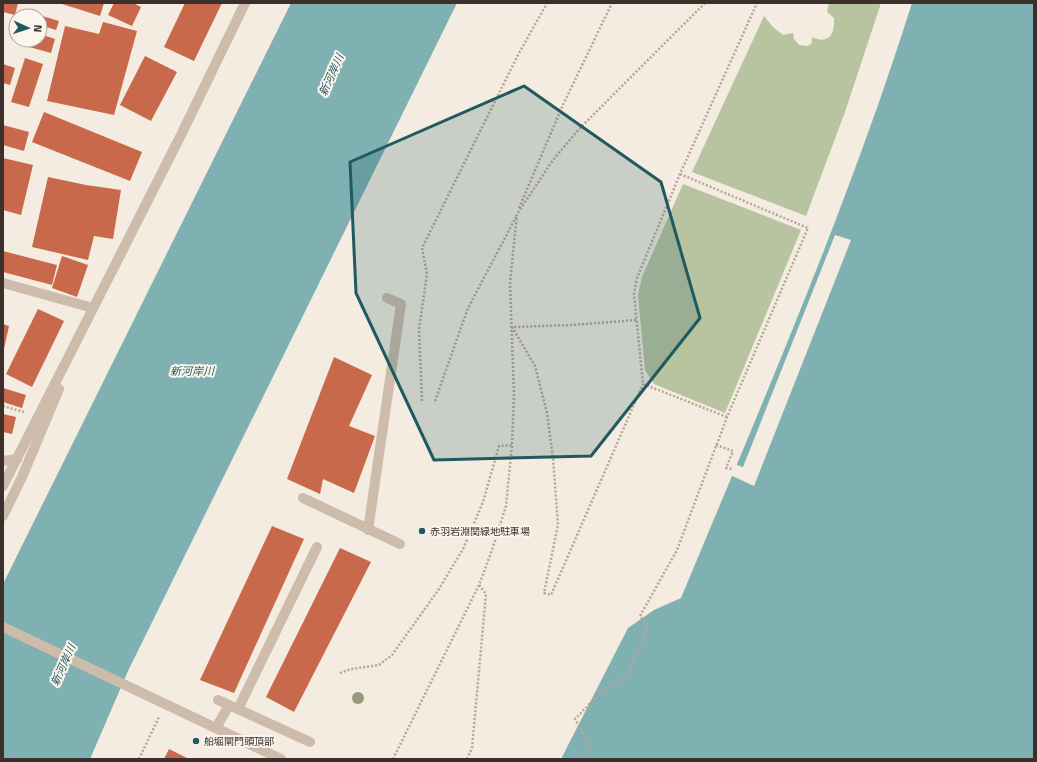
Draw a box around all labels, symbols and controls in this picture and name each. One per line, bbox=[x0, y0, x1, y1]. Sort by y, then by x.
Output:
north arrow bbox=[8, 8, 48, 48]
text: N bbox=[30, 24, 46, 33]
water label: 新河岸川 bbox=[315, 51, 348, 98]
water label: 新河岸川 bbox=[170, 363, 215, 379]
place label: 赤羽岩淵関緑地駐車場 bbox=[430, 524, 530, 539]
marker: 赤羽岩淵関緑地駐車場 bbox=[417, 526, 427, 536]
water label: 新河岸川 bbox=[47, 641, 80, 688]
place label: 船堀閘門頭頂部 bbox=[204, 734, 274, 749]
marker: 船堀閘門頭頂部 bbox=[191, 736, 201, 746]

